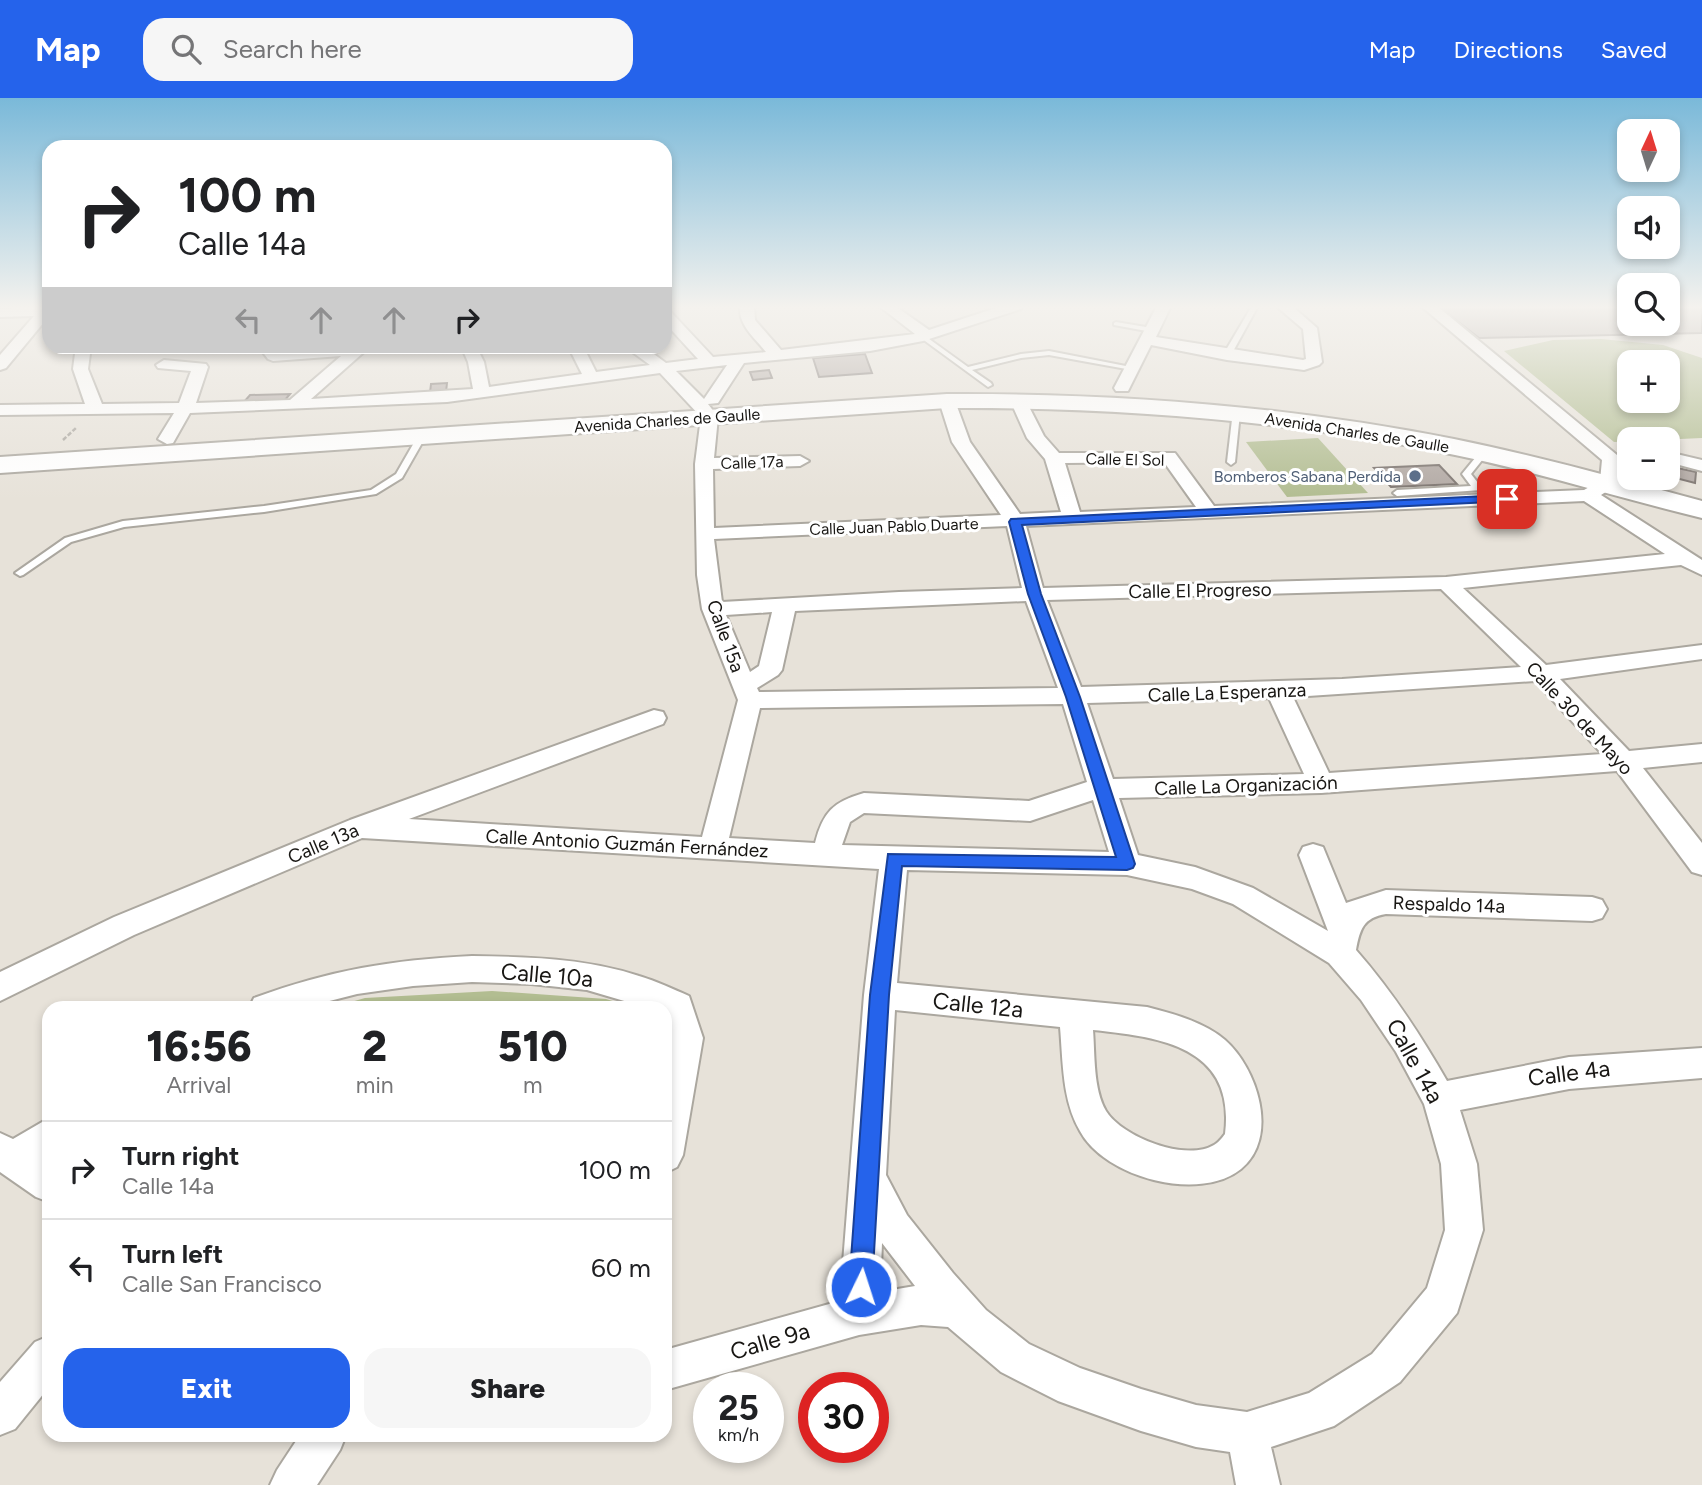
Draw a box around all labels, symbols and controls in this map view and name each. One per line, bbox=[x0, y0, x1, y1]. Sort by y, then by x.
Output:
search box bbox=[143, 18, 633, 81]
text: Map bbox=[35, 30, 101, 69]
icon: search bbox=[167, 30, 205, 68]
text: Search here bbox=[223, 33, 362, 65]
text: Map bbox=[1369, 35, 1415, 64]
text: Directions bbox=[1453, 35, 1563, 64]
text: Saved bbox=[1601, 35, 1667, 64]
north arrow bbox=[1617, 119, 1680, 182]
map controls bbox=[1617, 119, 1680, 490]
text: 100 m bbox=[178, 165, 317, 224]
icon: right bbox=[63, 168, 154, 259]
button: sound bbox=[1617, 196, 1680, 259]
text: Calle 14a bbox=[178, 225, 306, 263]
button: search bbox=[1617, 273, 1680, 336]
icon: left bbox=[229, 301, 267, 339]
icon: ahead bbox=[302, 301, 340, 339]
icon: ahead bbox=[375, 301, 413, 339]
icon: right bbox=[448, 301, 486, 339]
button: + bbox=[1617, 350, 1680, 413]
street label: Avenida Charles de Gaulle bbox=[573, 405, 761, 436]
street label: Avenida Charles de Gaulle bbox=[1263, 409, 1451, 456]
button: − bbox=[1617, 427, 1680, 490]
street label: Calle El Sol bbox=[1085, 449, 1165, 470]
street label: Calle 17a bbox=[720, 452, 784, 473]
place label: Bomberos Sabana Perdida bbox=[1214, 467, 1401, 486]
marker: Bomberos Sabana Perdida bbox=[1407, 468, 1423, 484]
pin bbox=[1477, 469, 1537, 529]
icon: arrive bbox=[1488, 480, 1526, 518]
street label: Calle Juan Pablo Duarte bbox=[809, 514, 979, 539]
street label: Calle El Progreso bbox=[1128, 578, 1272, 603]
street label: Calle 15a bbox=[702, 597, 749, 675]
street label: Calle 30 de Mayo bbox=[1521, 657, 1638, 780]
street label: Calle La Esperanza bbox=[1147, 678, 1307, 707]
street label: Calle La Organización bbox=[1154, 771, 1338, 800]
street label: Calle 13a bbox=[284, 818, 362, 869]
street label: Calle Antonio Guzmán Fernández bbox=[485, 825, 769, 862]
street label: Respaldo 14a bbox=[1392, 891, 1506, 918]
street label: Calle 10a bbox=[500, 957, 594, 993]
street label: Calle 12a bbox=[931, 986, 1025, 1024]
street label: Calle 14a bbox=[1380, 1014, 1450, 1108]
text: 16:56 bbox=[146, 1021, 252, 1072]
text: 2 bbox=[362, 1021, 387, 1072]
text: 510 bbox=[498, 1021, 568, 1072]
street label: Calle 4a bbox=[1526, 1054, 1612, 1092]
text: Arrival bbox=[166, 1071, 231, 1099]
text: min bbox=[356, 1071, 394, 1099]
text: m bbox=[523, 1071, 543, 1099]
text: Turn right bbox=[122, 1140, 239, 1172]
icon: right bbox=[63, 1151, 101, 1189]
text: 100 m bbox=[578, 1154, 651, 1186]
text: Calle 14a bbox=[122, 1172, 214, 1200]
text: Turn left bbox=[122, 1238, 223, 1270]
icon: left bbox=[63, 1249, 101, 1287]
position arrow bbox=[824, 1250, 898, 1324]
text: 60 m bbox=[591, 1252, 651, 1284]
text: Calle San Francisco bbox=[122, 1270, 322, 1298]
street label: Calle 9a bbox=[727, 1316, 813, 1366]
button: Exit bbox=[63, 1348, 350, 1428]
button: Share bbox=[364, 1348, 651, 1428]
speed limit sign: 30 bbox=[798, 1372, 889, 1463]
text: 25 bbox=[718, 1387, 759, 1429]
text: km/h bbox=[718, 1424, 759, 1446]

